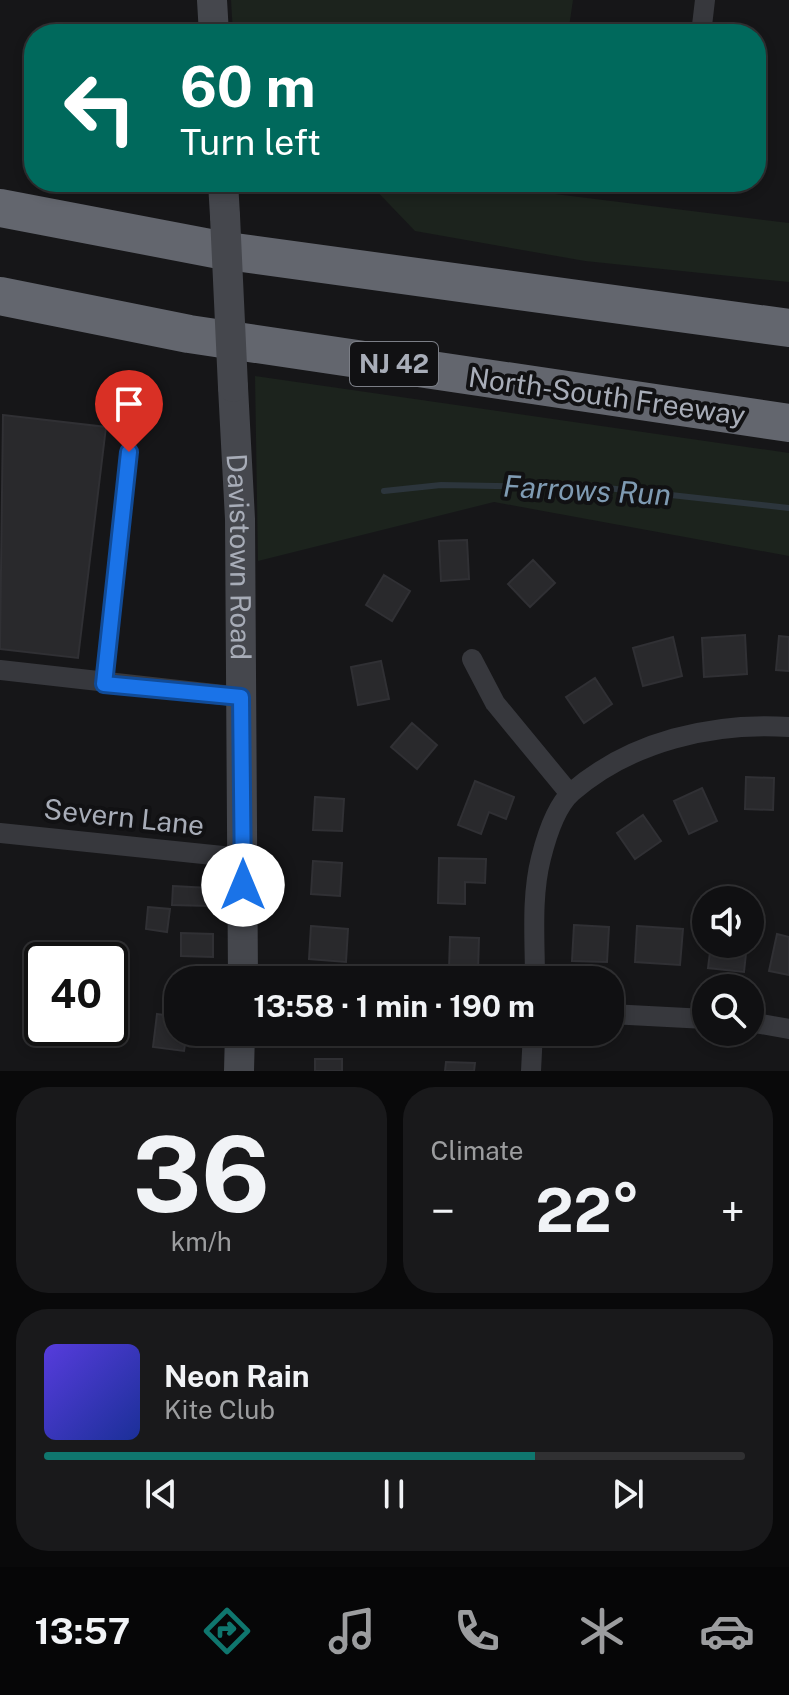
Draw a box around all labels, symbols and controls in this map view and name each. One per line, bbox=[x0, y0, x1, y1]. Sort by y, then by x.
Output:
text: 60 m bbox=[180, 54, 316, 120]
icon: left bbox=[48, 56, 152, 160]
text: Turn left bbox=[180, 121, 321, 163]
road number: NJ 42 bbox=[350, 342, 438, 386]
street label: North-South Freeway bbox=[466, 360, 748, 431]
pin bbox=[95, 370, 163, 452]
icon: arrive bbox=[107, 382, 151, 426]
street label: Davistown Road bbox=[221, 453, 258, 660]
water label: Farrows Run bbox=[502, 468, 672, 512]
street label: Severn Lane bbox=[42, 792, 206, 841]
position arrow bbox=[201, 843, 285, 927]
map controls bbox=[692, 886, 764, 1046]
button: sound bbox=[692, 886, 764, 958]
speed limit sign: 40 bbox=[24, 942, 128, 1046]
button: search bbox=[692, 974, 764, 1046]
text: 13:58 · 1 min · 190 m bbox=[253, 988, 535, 1024]
text: 36 bbox=[132, 1113, 270, 1235]
text: Climate bbox=[431, 1135, 524, 1166]
text: 22° bbox=[535, 1175, 640, 1246]
text: − bbox=[431, 1185, 455, 1237]
text: + bbox=[721, 1185, 745, 1237]
text: km/h bbox=[171, 1226, 232, 1257]
text: Neon Rain bbox=[164, 1358, 310, 1394]
text: Kite Club bbox=[164, 1394, 275, 1425]
icon: previous bbox=[139, 1472, 183, 1516]
icon: pause bbox=[372, 1472, 416, 1516]
icon: next bbox=[606, 1472, 650, 1516]
icon: directions bbox=[199, 1603, 255, 1659]
icon: music bbox=[324, 1603, 380, 1659]
icon: phone bbox=[449, 1603, 505, 1659]
icon: climate bbox=[574, 1603, 630, 1659]
icon: car bbox=[699, 1603, 755, 1659]
text: 13:57 bbox=[34, 1610, 130, 1652]

